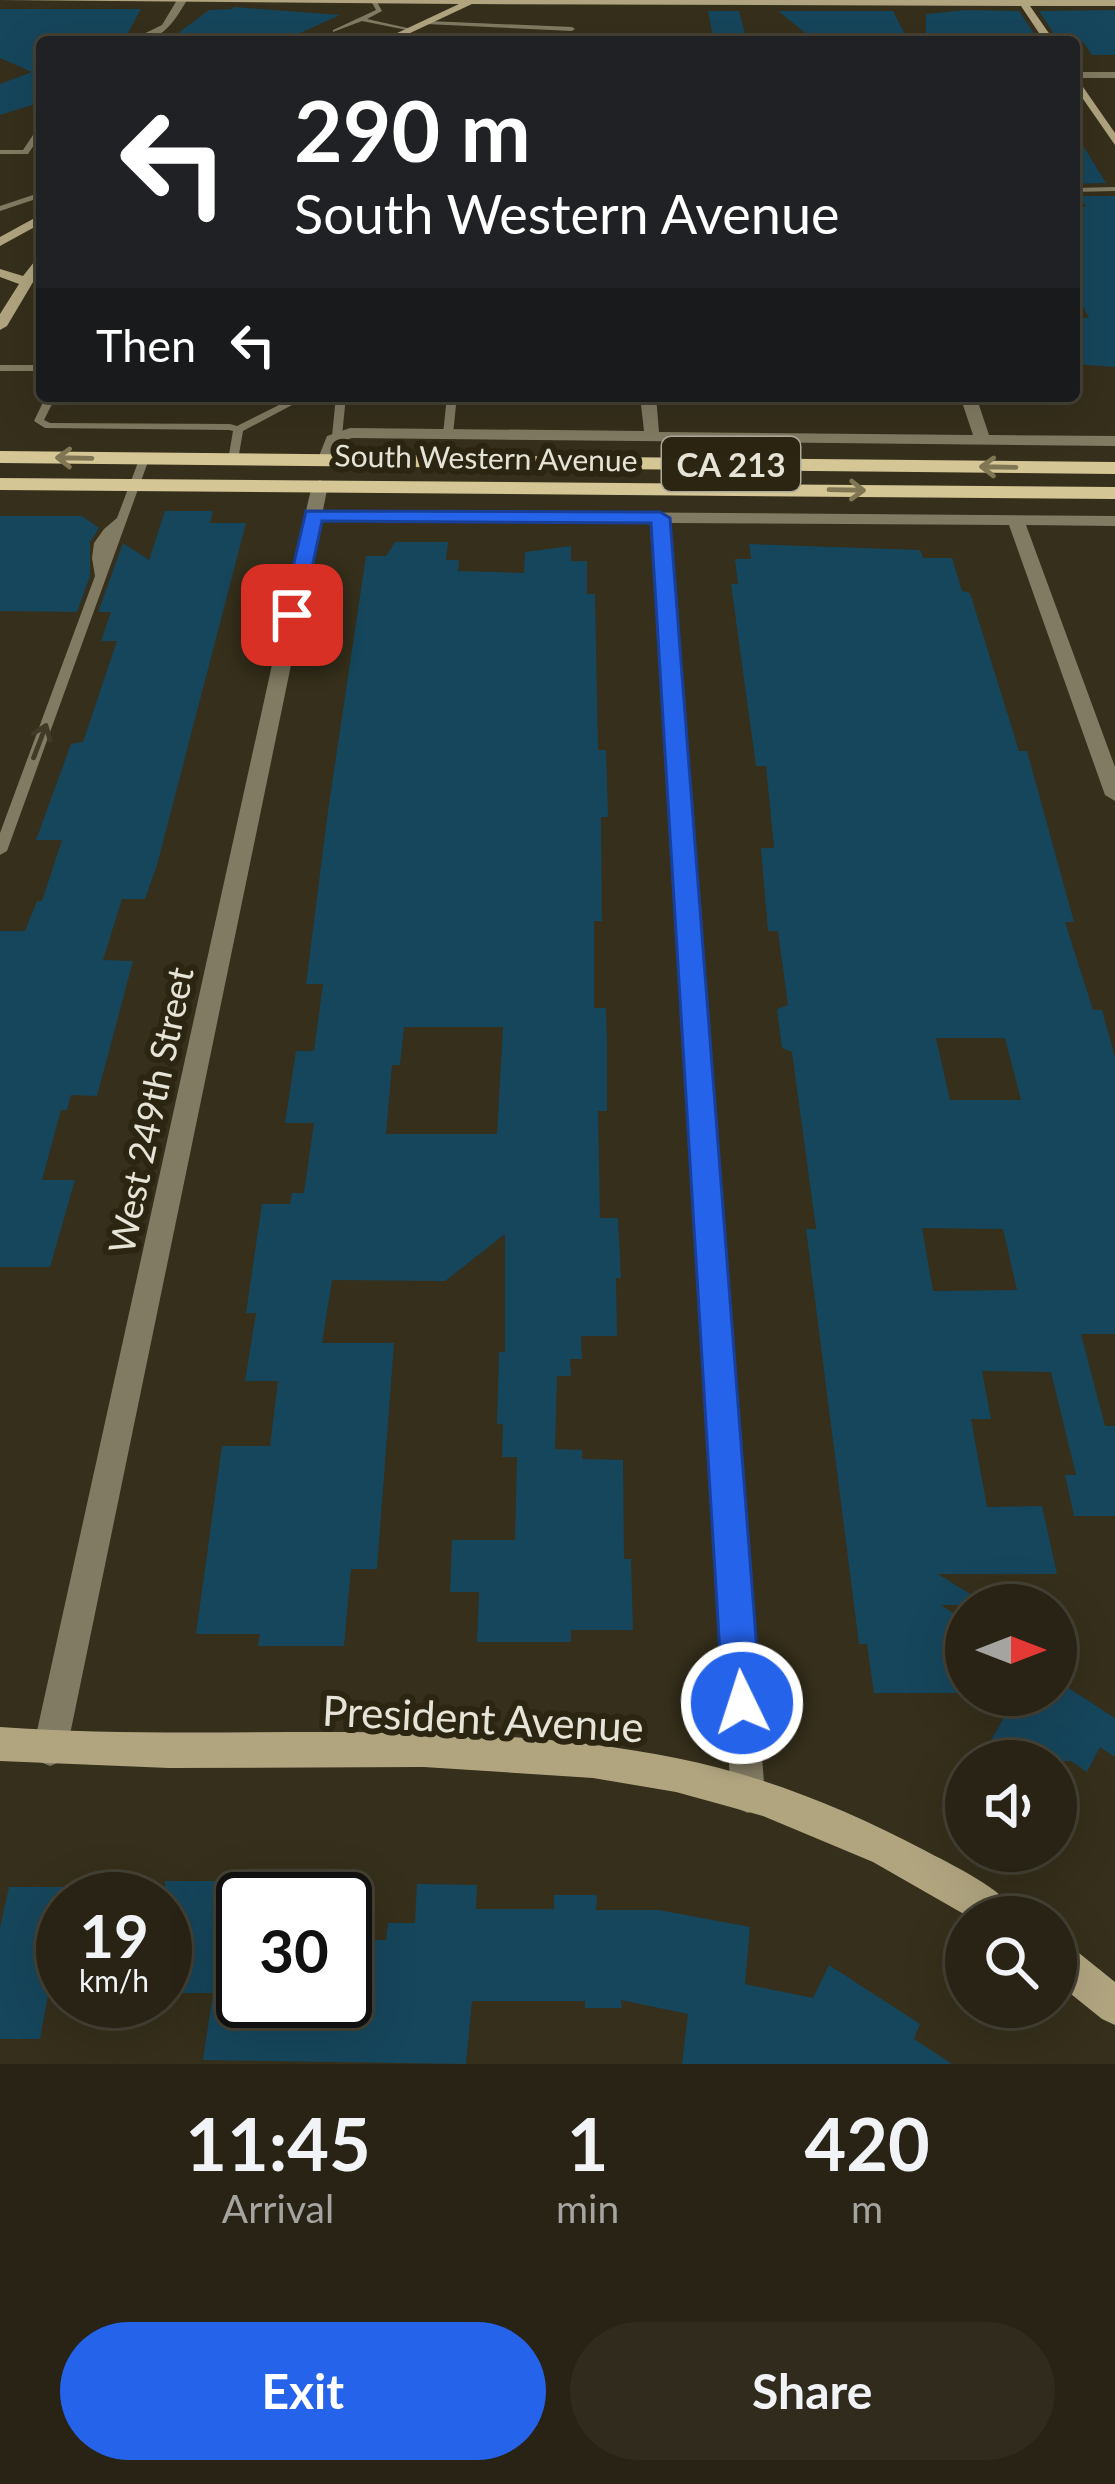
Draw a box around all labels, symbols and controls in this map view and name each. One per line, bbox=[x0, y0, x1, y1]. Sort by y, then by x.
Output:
text: 290 m bbox=[294, 79, 531, 180]
icon: left bbox=[96, 84, 252, 240]
text: South Western Avenue bbox=[294, 181, 840, 246]
icon: left bbox=[220, 312, 286, 378]
text: Then bbox=[96, 318, 196, 372]
street label: South Western Avenue bbox=[334, 436, 638, 478]
road number: CA 213 bbox=[662, 437, 800, 491]
one-way arrow bbox=[55, 447, 94, 470]
one-way arrow bbox=[979, 456, 1018, 478]
one-way arrow bbox=[827, 479, 866, 502]
pin bbox=[241, 564, 343, 666]
icon: arrive bbox=[259, 582, 325, 648]
one-way arrow bbox=[31, 724, 53, 761]
street label: West 249th Street bbox=[98, 963, 202, 1257]
north arrow bbox=[945, 1584, 1077, 1716]
map controls bbox=[945, 1584, 1077, 2028]
position arrow bbox=[679, 1640, 805, 1766]
street label: President Avenue bbox=[321, 1685, 645, 1751]
button: sound bbox=[945, 1740, 1077, 1872]
speed limit sign: 30 bbox=[216, 1872, 372, 2028]
button: search bbox=[945, 1896, 1077, 2028]
text: 19 bbox=[79, 1899, 149, 1971]
text: km/h bbox=[79, 1962, 149, 1998]
text: 11:45 bbox=[185, 2100, 371, 2186]
text: 1 bbox=[567, 2100, 609, 2186]
text: 420 bbox=[804, 2100, 930, 2186]
text: Arrival bbox=[222, 2185, 334, 2231]
text: min bbox=[556, 2185, 619, 2231]
text: m bbox=[851, 2185, 883, 2231]
button: Exit bbox=[60, 2322, 546, 2460]
button: Share bbox=[570, 2322, 1055, 2460]

